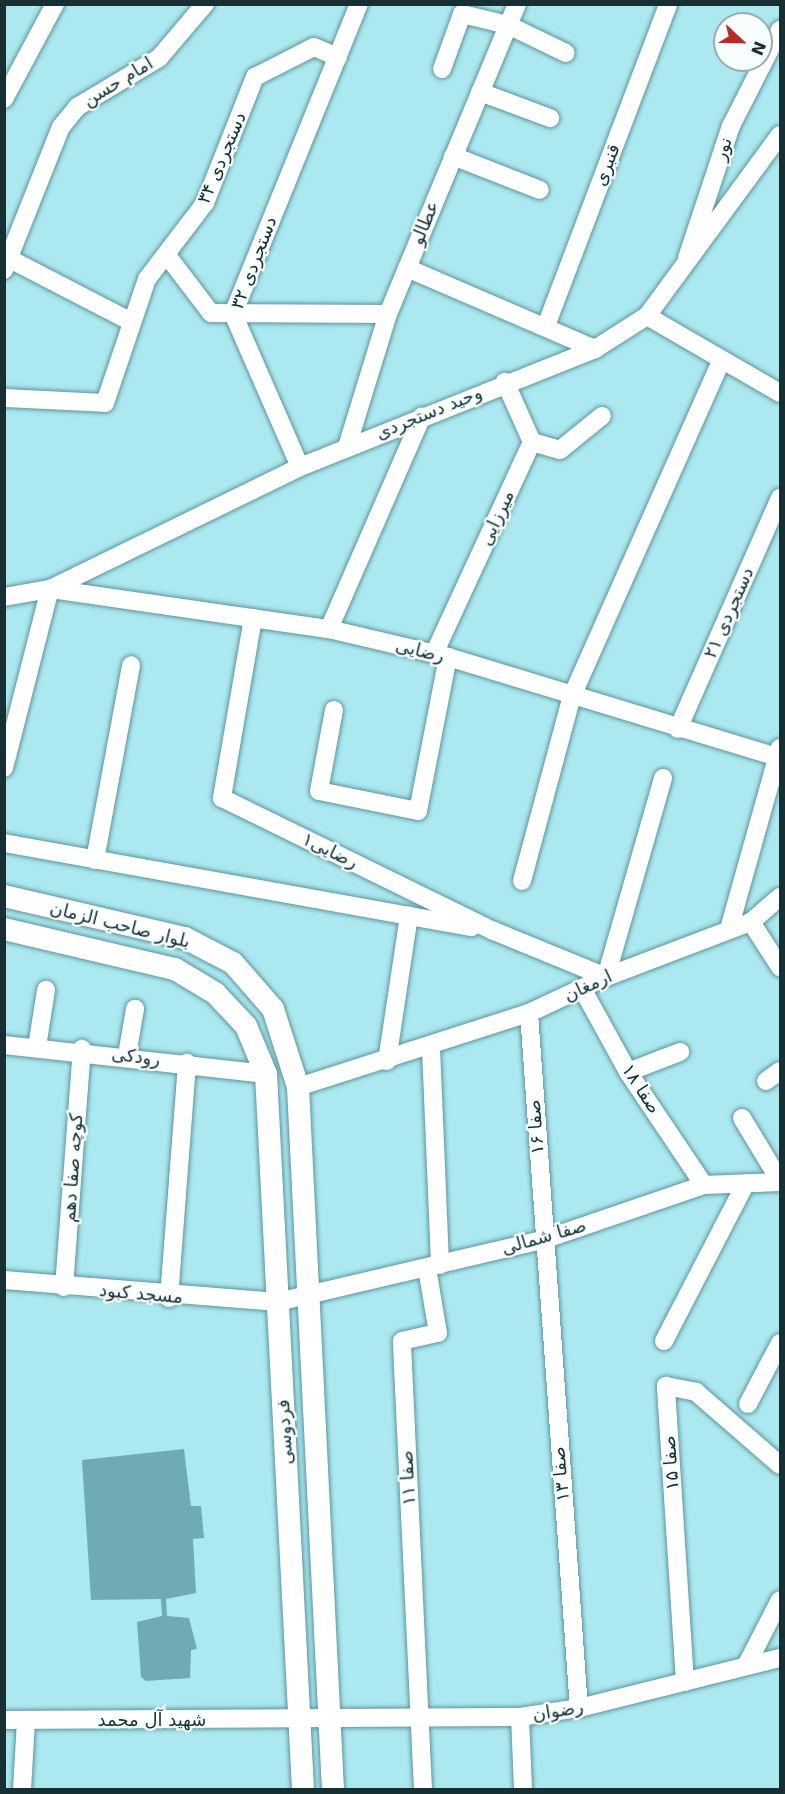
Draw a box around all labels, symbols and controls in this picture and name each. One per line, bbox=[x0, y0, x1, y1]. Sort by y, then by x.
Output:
north arrow bbox=[713, 12, 773, 72]
text: N bbox=[747, 38, 770, 58]
street label: امام حسن bbox=[79, 53, 157, 111]
street label: دستجردی ۳۴ bbox=[193, 109, 251, 207]
street label: نور bbox=[709, 135, 737, 163]
street label: قنبری bbox=[589, 141, 625, 189]
street label: عطالو bbox=[406, 198, 444, 248]
street label: دستجردی ۳۲ bbox=[226, 214, 282, 312]
street label: وحید دستجردی bbox=[373, 382, 485, 444]
street label: میرزایی bbox=[475, 487, 519, 549]
street label: دستجردی ۲۱ bbox=[699, 564, 759, 662]
street label: رضایی bbox=[393, 635, 447, 667]
street label: رضایی۱ bbox=[299, 828, 361, 874]
street label: بلوار صاحب الزمان bbox=[48, 897, 192, 953]
street label: ارمغان bbox=[560, 965, 616, 1007]
street label: رودکی bbox=[110, 1043, 162, 1071]
street label: صفا ۱۸ bbox=[617, 1060, 665, 1118]
street label: صفا ۱۶ bbox=[523, 1099, 549, 1155]
street label: کوچه صفا دهم bbox=[58, 1113, 88, 1223]
street label: صفا شمالی bbox=[499, 1215, 589, 1259]
street label: مسجد کبود bbox=[98, 1280, 184, 1308]
street label: فردوسی bbox=[273, 1399, 297, 1465]
street label: صفا ۱۵ bbox=[658, 1435, 684, 1491]
street label: صفا ۱۳ bbox=[548, 1446, 574, 1502]
street label: صفا ۱۱ bbox=[396, 1450, 420, 1506]
street label: رضوان bbox=[531, 1696, 585, 1726]
street label: شهید آل محمد bbox=[98, 1709, 206, 1731]

